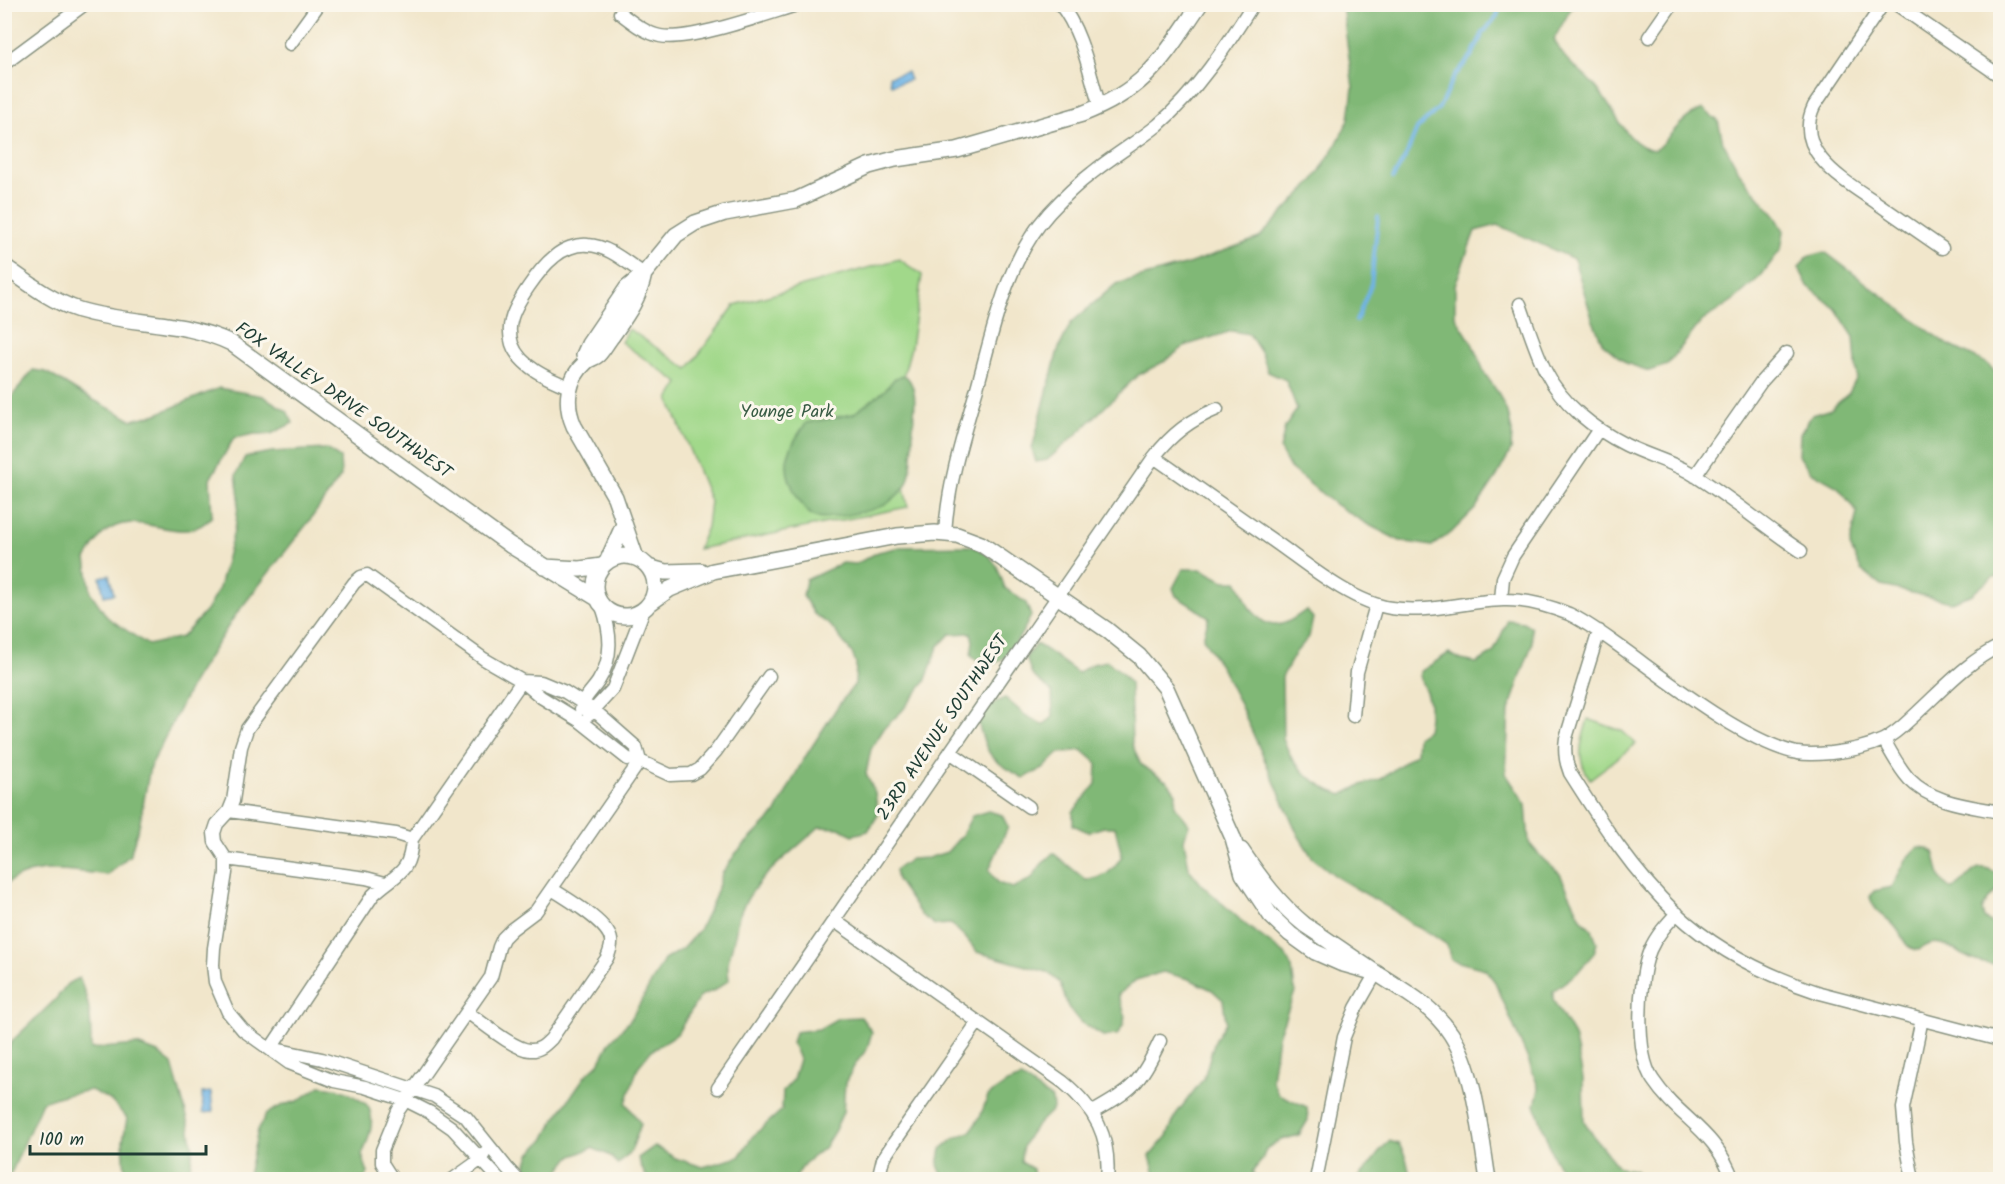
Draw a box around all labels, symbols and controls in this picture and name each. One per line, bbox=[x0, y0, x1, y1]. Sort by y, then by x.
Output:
street label: FOX VALLEY DRIVE SOUTHWEST bbox=[229, 315, 459, 488]
park label: Younge Park bbox=[740, 398, 834, 427]
street label: 23RD AVENUE SOUTHWEST bbox=[870, 628, 1017, 827]
scale bar bbox=[30, 1118, 206, 1156]
text: 100 m bbox=[39, 1126, 84, 1155]

